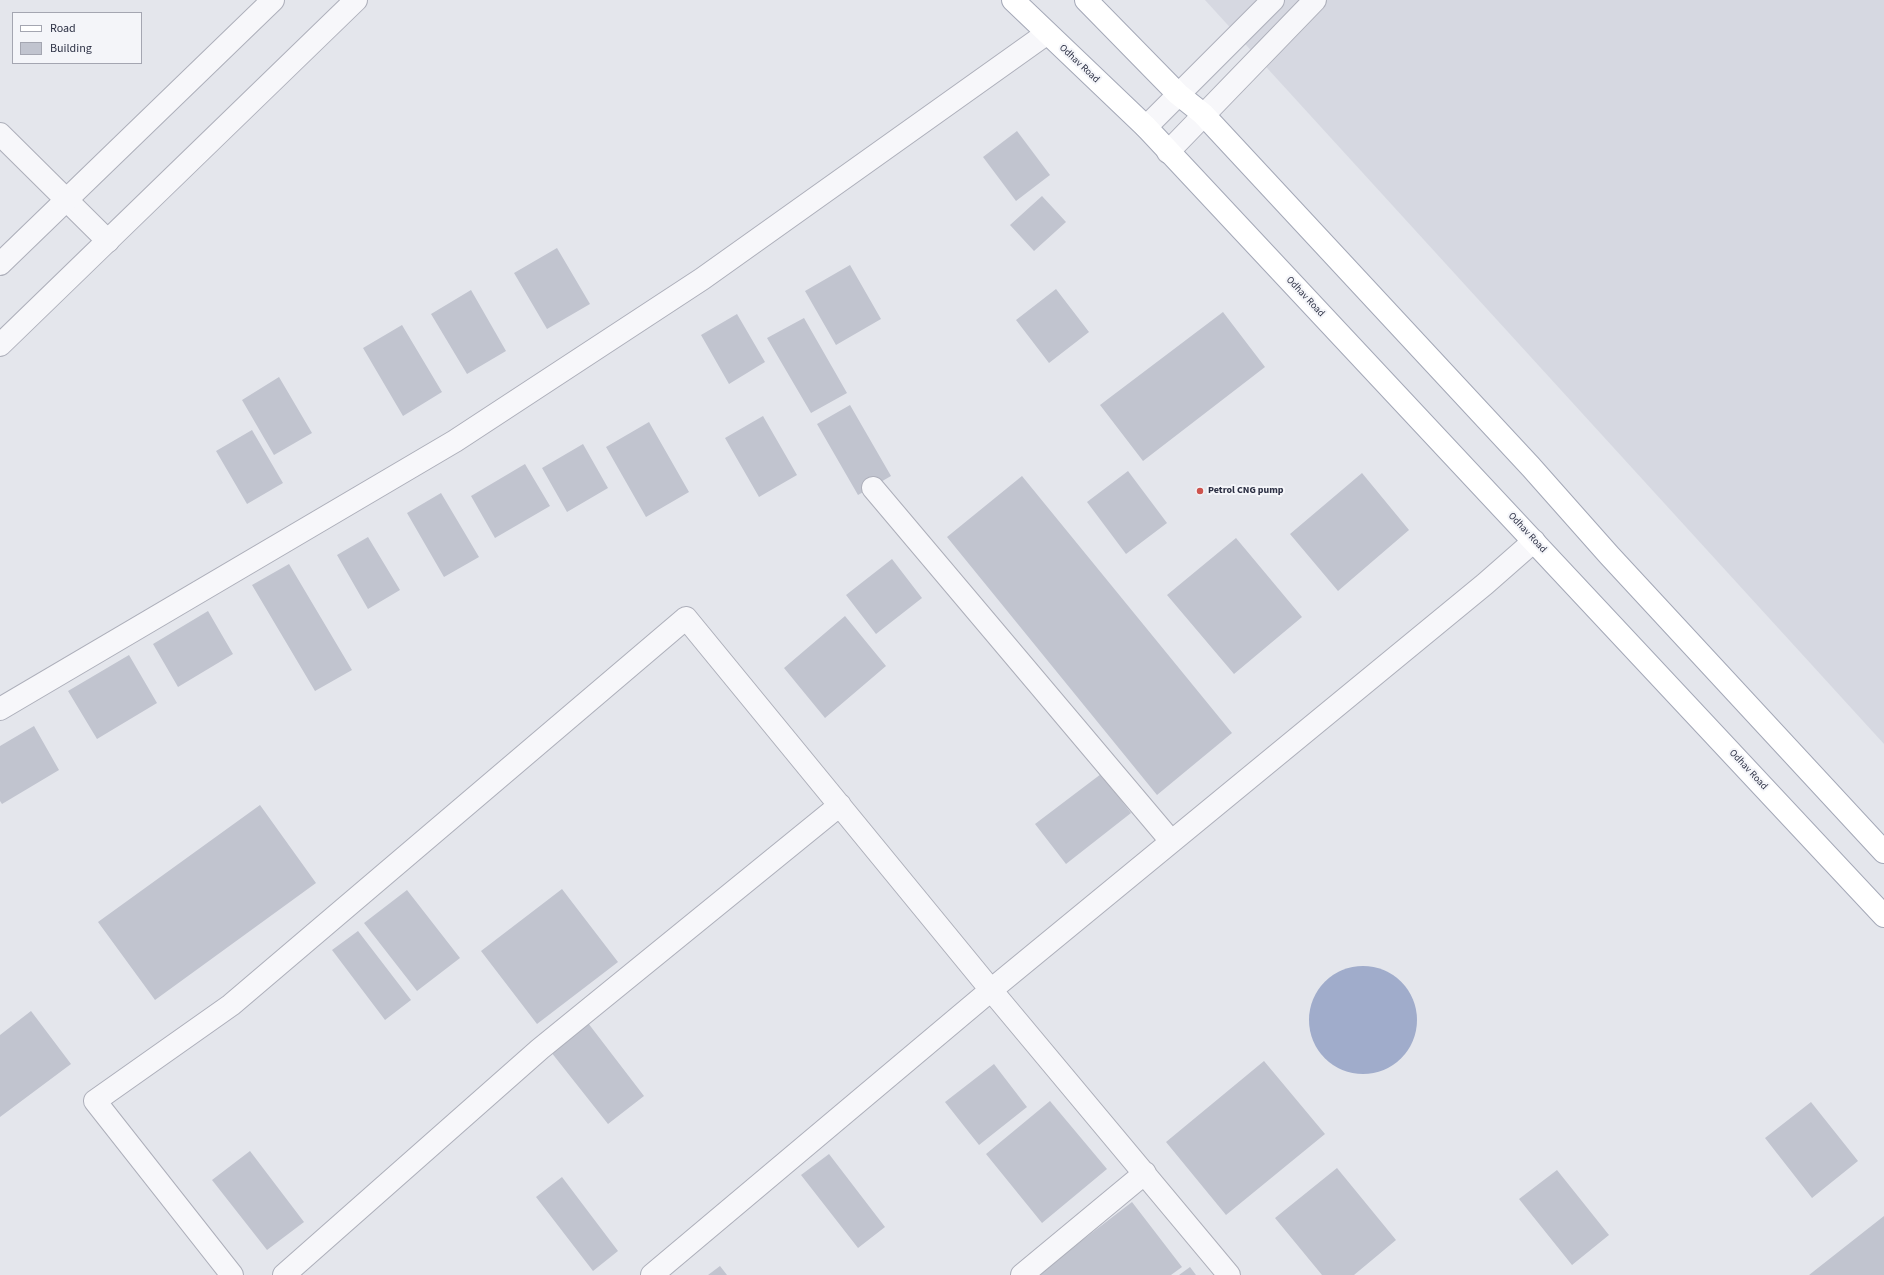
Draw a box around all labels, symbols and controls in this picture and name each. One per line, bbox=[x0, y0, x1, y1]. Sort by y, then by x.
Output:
legend bbox=[12, 12, 142, 64]
text: Road bbox=[50, 20, 76, 37]
text: Building bbox=[50, 40, 92, 57]
street label: Odhav Road bbox=[1056, 42, 1102, 86]
street label: Odhav Road bbox=[1283, 274, 1327, 320]
place label: Petrol CNG pump bbox=[1208, 485, 1284, 497]
marker: Petrol CNG pump bbox=[1195, 486, 1205, 496]
street label: Odhav Road bbox=[1505, 510, 1549, 556]
street label: Odhav Road bbox=[1726, 747, 1770, 793]

